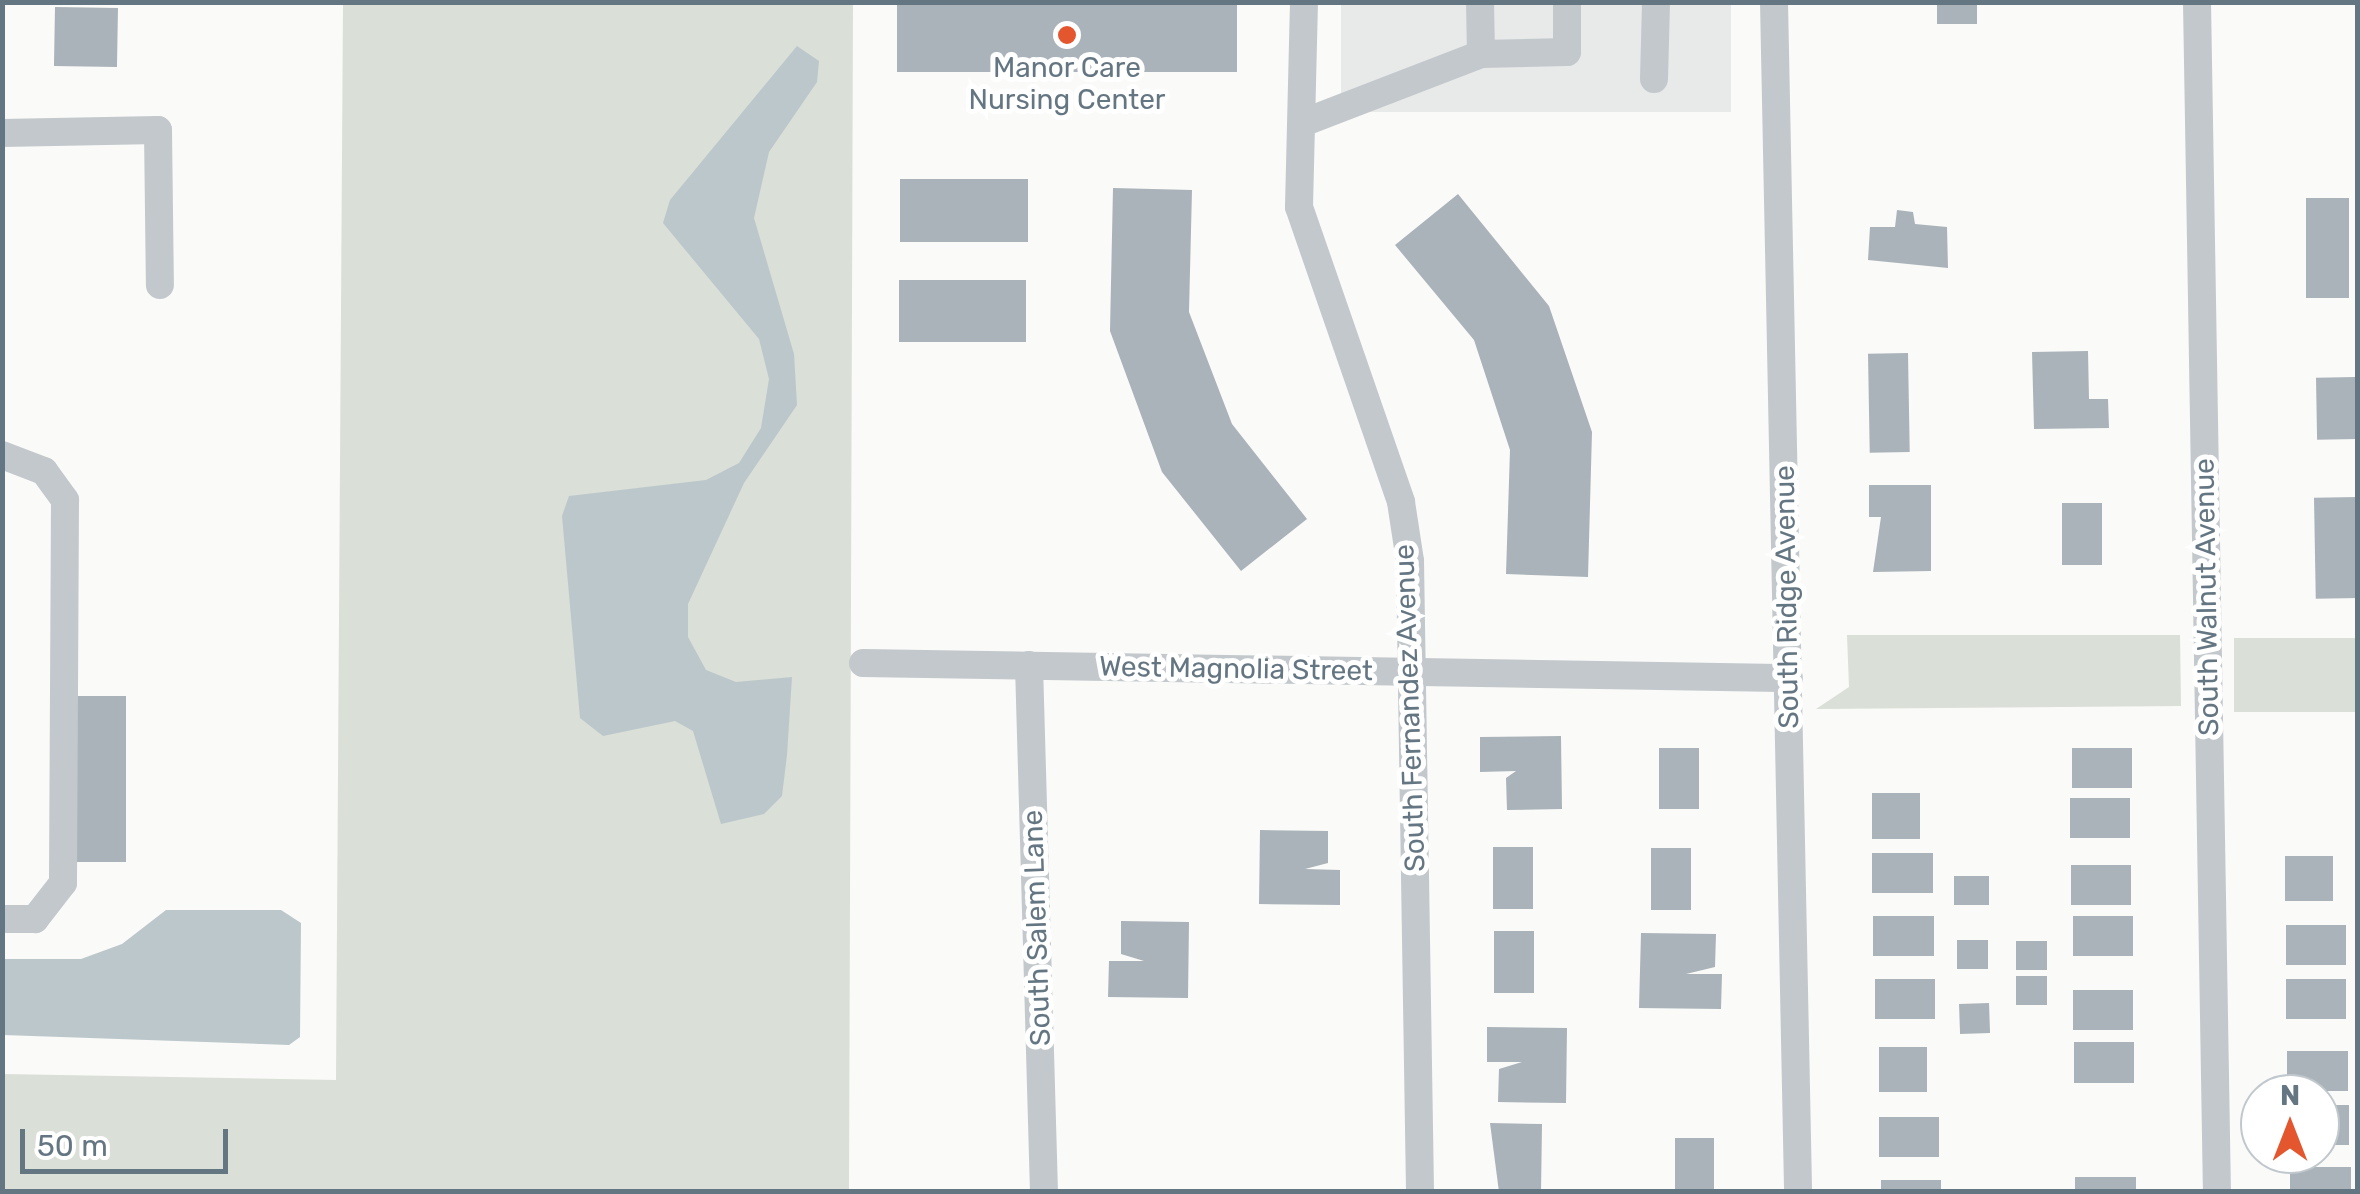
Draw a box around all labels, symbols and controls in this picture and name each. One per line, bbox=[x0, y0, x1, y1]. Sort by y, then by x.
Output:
marker: Manor Care Nursing Center bbox=[1056, 24, 1078, 46]
place label: Manor Care Nursing Center bbox=[969, 51, 1165, 117]
street label: South Walnut Avenue bbox=[2188, 457, 2226, 737]
street label: South Ridge Avenue bbox=[1768, 465, 1806, 729]
street label: South Fernandez Avenue bbox=[1387, 543, 1433, 873]
street label: West Magnolia Street bbox=[1099, 650, 1373, 688]
street label: South Salem Lane bbox=[1016, 809, 1058, 1047]
north arrow bbox=[2240, 1074, 2340, 1174]
text: N bbox=[2280, 1079, 2300, 1112]
scale bar bbox=[25, 1109, 232, 1171]
text: 50 m bbox=[37, 1128, 108, 1164]

